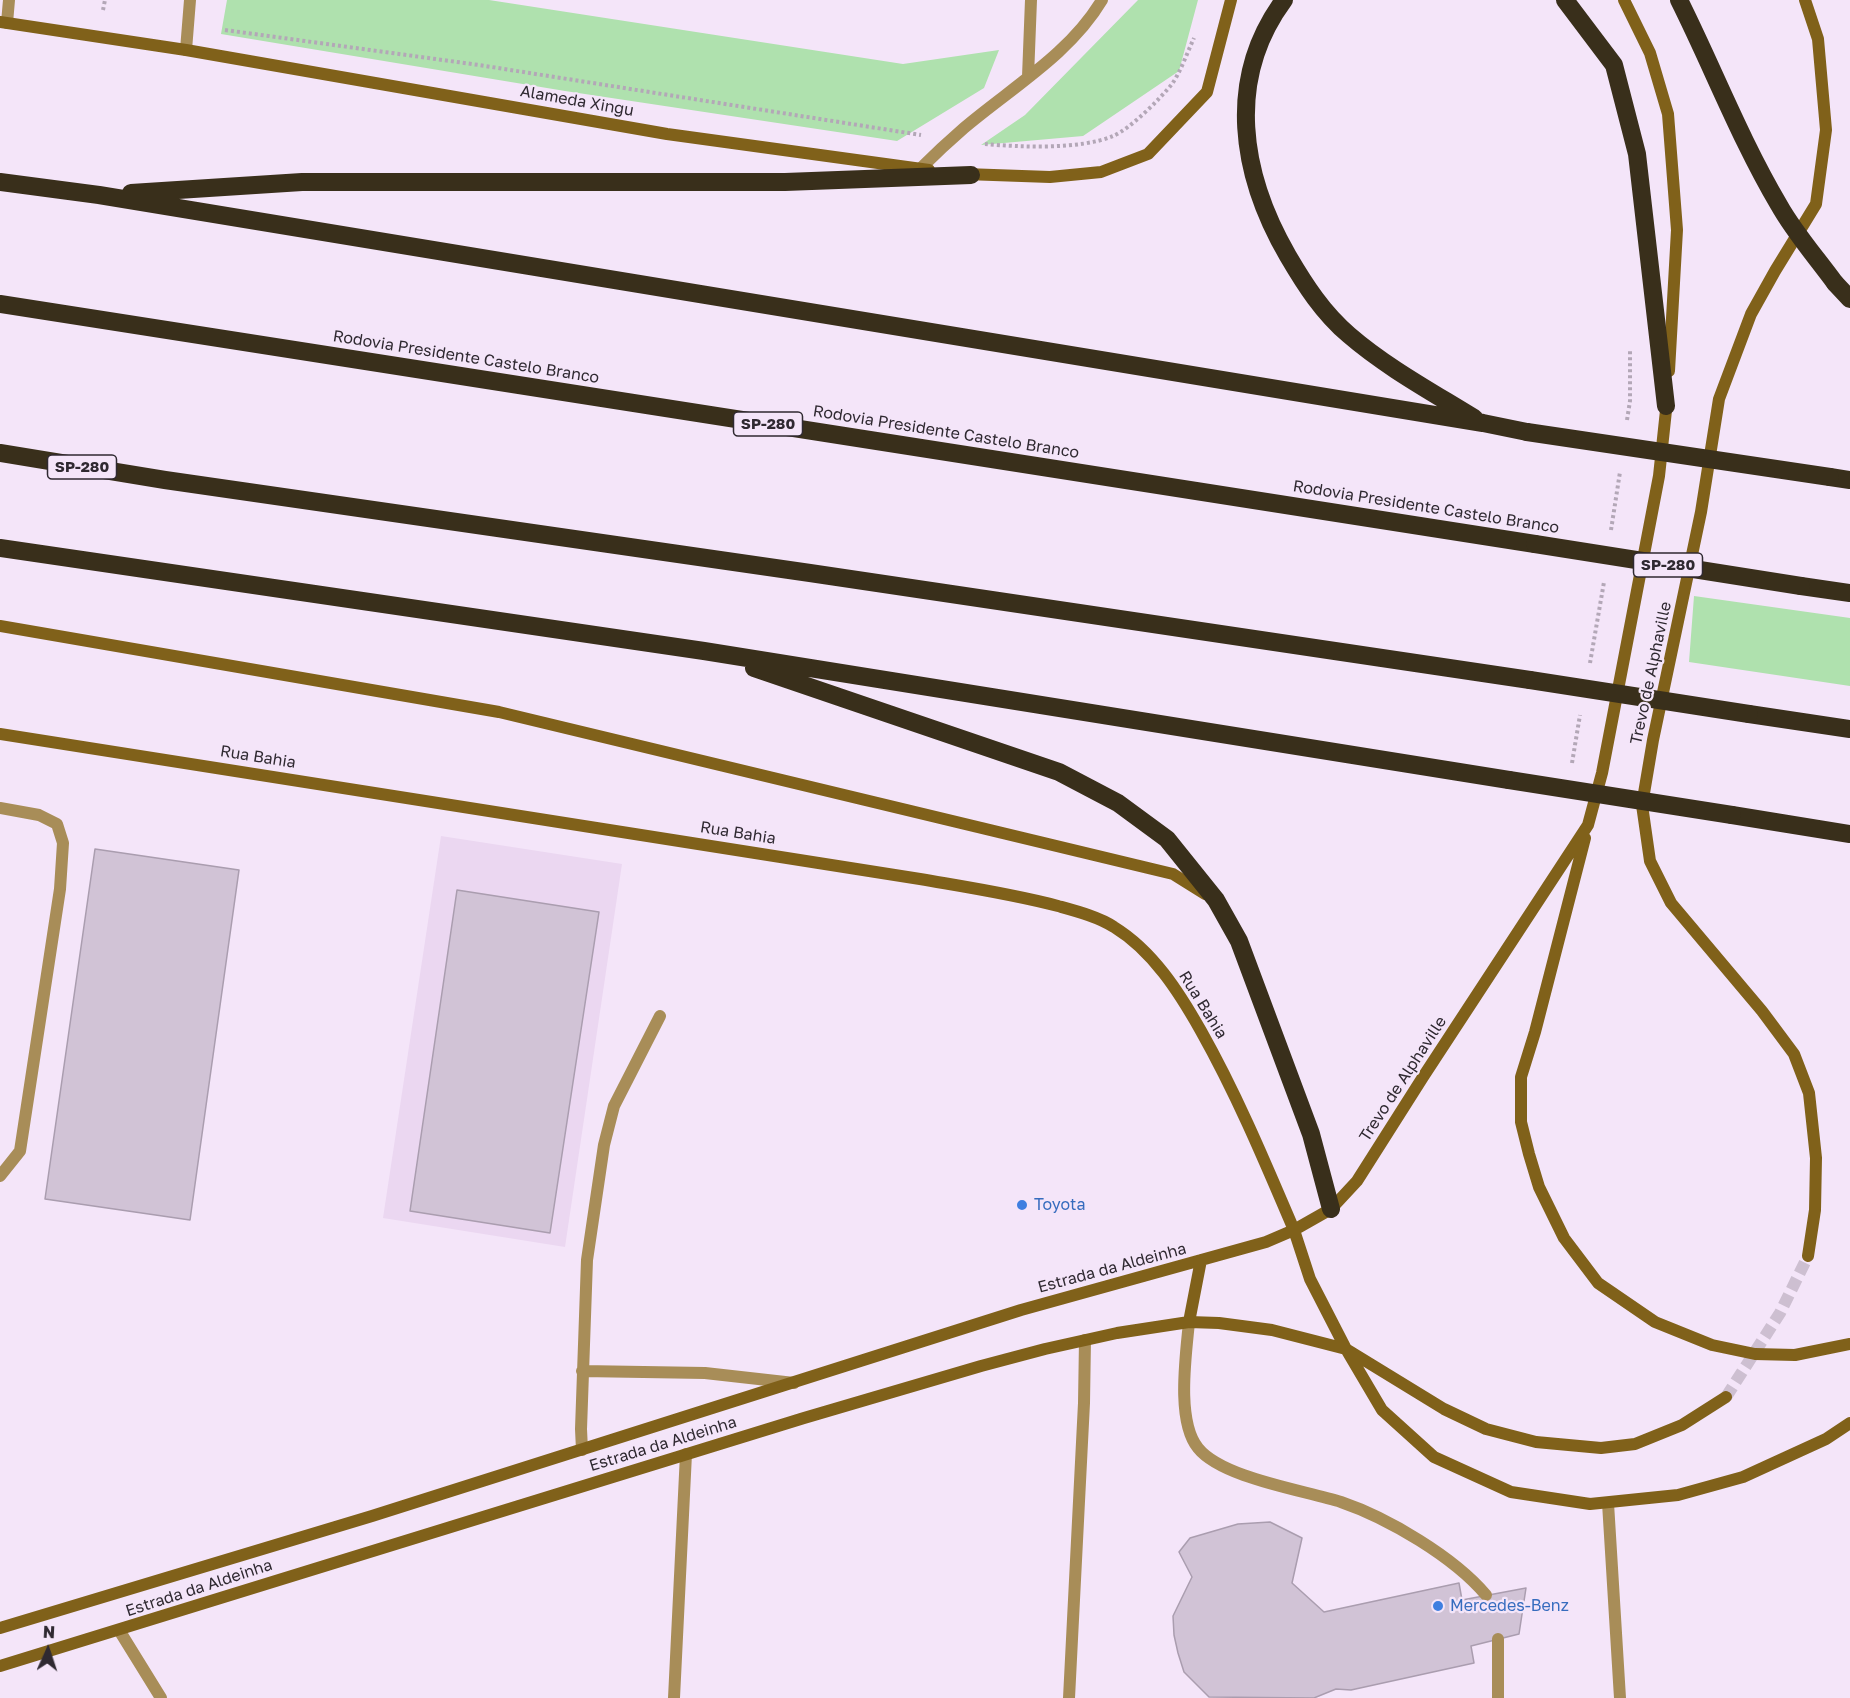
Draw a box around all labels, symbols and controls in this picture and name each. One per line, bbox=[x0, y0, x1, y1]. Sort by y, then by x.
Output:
street label: Alameda Xingu bbox=[519, 82, 635, 120]
street label: Rodovia Presidente Castelo Branco bbox=[331, 326, 601, 388]
street label: Rodovia Presidente Castelo Branco bbox=[811, 401, 1081, 463]
road number: SP-280 bbox=[734, 412, 802, 436]
road number: SP-280 bbox=[48, 455, 116, 479]
street label: Rodovia Presidente Castelo Branco bbox=[1291, 476, 1561, 538]
road number: SP-280 bbox=[1634, 553, 1702, 577]
street label: Trevo de Alphaville bbox=[1626, 600, 1676, 746]
street label: Rua Bahia bbox=[219, 742, 297, 772]
street label: Rua Bahia bbox=[699, 818, 777, 848]
street label: Rua Bahia bbox=[1175, 968, 1231, 1042]
street label: Trevo de Alphaville bbox=[1355, 1013, 1451, 1145]
place label: Toyota bbox=[1034, 1195, 1085, 1215]
marker: Toyota bbox=[1015, 1198, 1029, 1212]
street label: Estrada da Aldeinha bbox=[1036, 1239, 1188, 1297]
street label: Estrada da Aldeinha bbox=[587, 1412, 739, 1476]
street label: Estrada da Aldeinha bbox=[123, 1555, 275, 1621]
place label: Mercedes-Benz bbox=[1450, 1596, 1569, 1616]
marker: Mercedes-Benz bbox=[1431, 1599, 1445, 1613]
north arrow bbox=[18, 1620, 78, 1680]
text: N bbox=[42, 1622, 56, 1642]

